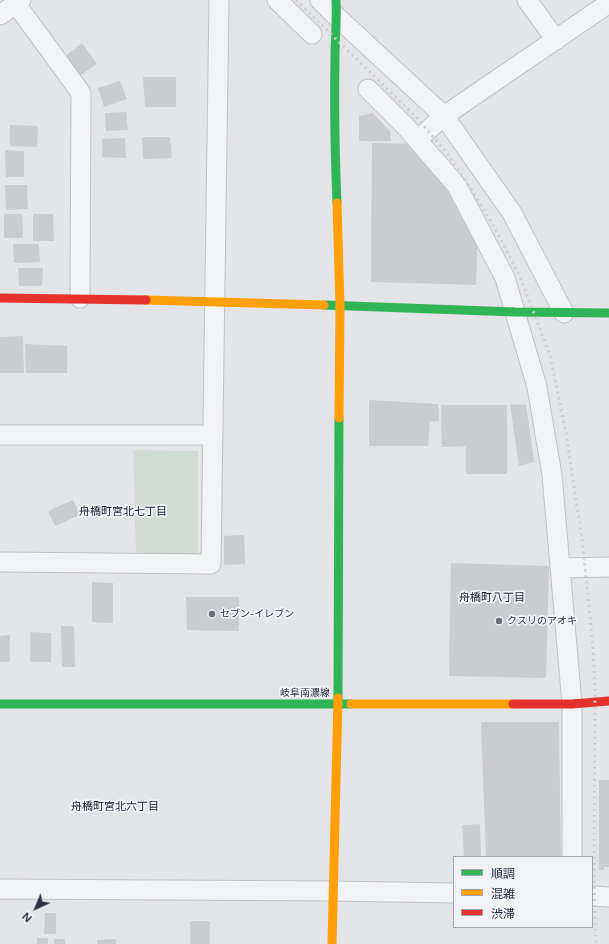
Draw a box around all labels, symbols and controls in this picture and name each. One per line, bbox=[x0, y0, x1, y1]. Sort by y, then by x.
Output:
district label: 舟橋町宮北七丁目 bbox=[79, 505, 167, 519]
district label: 舟橋町八丁目 bbox=[459, 591, 525, 605]
place label: セブン-イレブン bbox=[220, 608, 294, 620]
marker: セブン-イレブン bbox=[207, 609, 217, 619]
place label: クスリのアオキ bbox=[507, 615, 577, 627]
marker: クスリのアオキ bbox=[494, 616, 504, 626]
street label: 岐阜南濃線 bbox=[280, 687, 330, 699]
district label: 舟橋町宮北六丁目 bbox=[71, 800, 159, 814]
legend bbox=[453, 856, 593, 928]
text: 順調 bbox=[491, 867, 515, 881]
text: 混雑 bbox=[491, 887, 515, 901]
north arrow bbox=[16, 888, 56, 928]
text: 渋滞 bbox=[491, 907, 515, 921]
text: N bbox=[20, 909, 35, 925]

